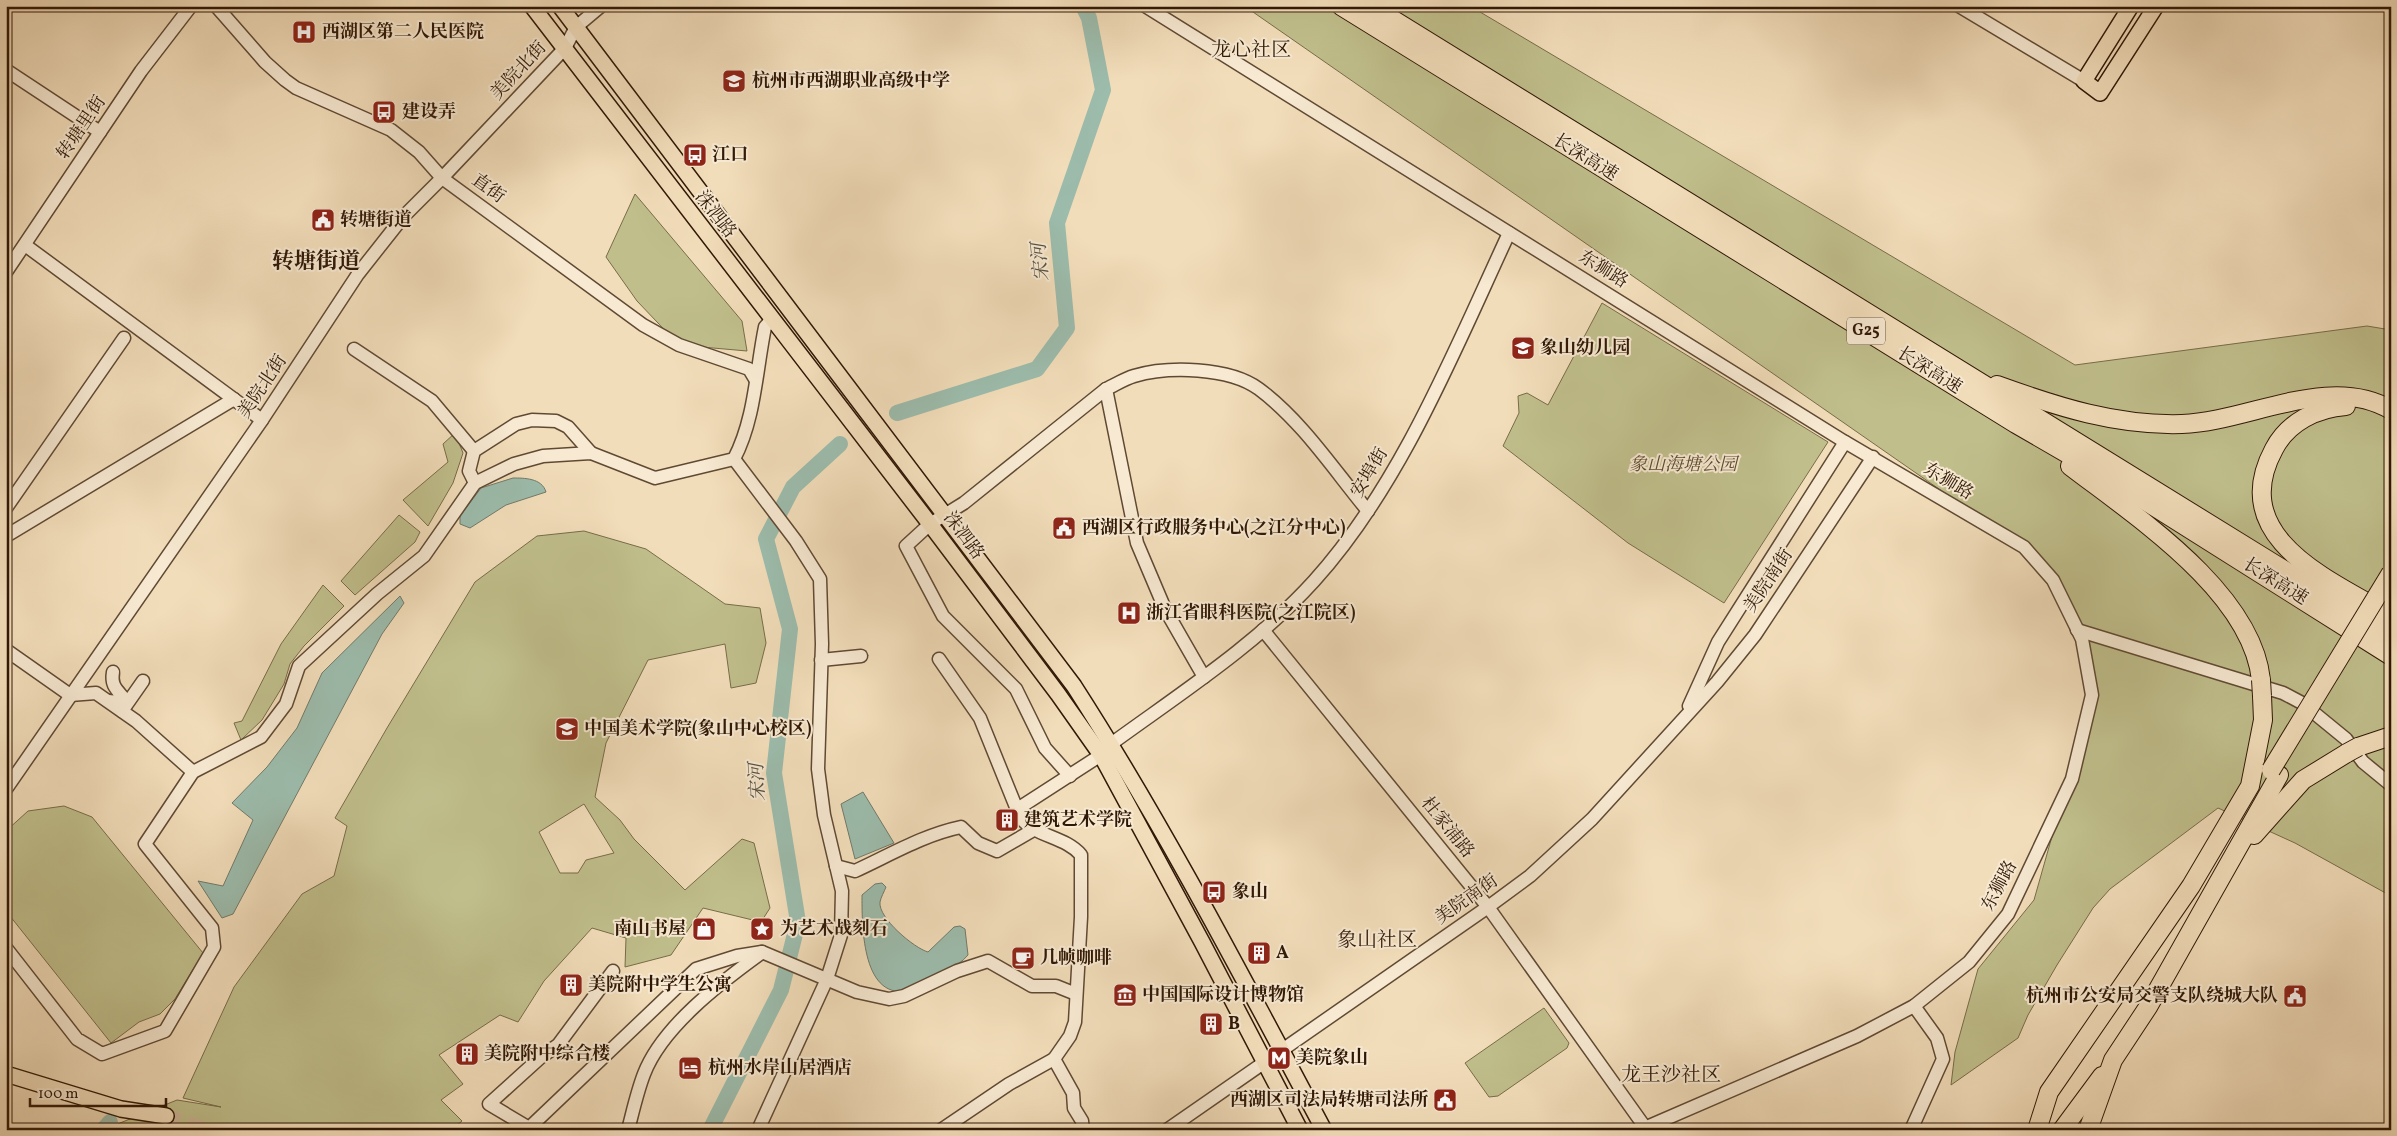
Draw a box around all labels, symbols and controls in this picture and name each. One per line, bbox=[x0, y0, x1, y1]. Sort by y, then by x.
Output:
hospital icon: 西湖区第二人民医院 bbox=[291, 19, 317, 45]
place label: 西湖区第二人民医院 bbox=[322, 20, 484, 45]
street label: 美院北街 bbox=[485, 36, 553, 106]
district label: 龙心社区 bbox=[1211, 37, 1291, 65]
school or university icon: 杭州市西湖职业高级中学 bbox=[721, 68, 747, 94]
place label: 杭州市西湖职业高级中学 bbox=[752, 69, 950, 94]
street label: 转塘里街 bbox=[52, 91, 112, 165]
bus stop icon: 建设弄 bbox=[371, 99, 397, 125]
place label: 建设弄 bbox=[402, 100, 456, 125]
street label: 长深高速 bbox=[1548, 128, 1622, 188]
bus stop icon: 江口 bbox=[682, 142, 708, 168]
place label: 江口 bbox=[712, 143, 748, 168]
street label: 直街 bbox=[466, 168, 510, 210]
street label: 洙泗路 bbox=[689, 186, 741, 244]
public building icon: 转塘街道 bbox=[310, 207, 336, 233]
place label: 转塘街道 bbox=[340, 208, 412, 233]
water label: 宋河 bbox=[1026, 239, 1056, 282]
street label: 东狮路 bbox=[1573, 245, 1633, 295]
district label: 转塘街道 bbox=[272, 247, 360, 278]
road number: G25 bbox=[1847, 318, 1885, 344]
school or university icon: 象山幼儿园 bbox=[1510, 335, 1536, 361]
place label: 象山幼儿园 bbox=[1540, 336, 1630, 361]
street label: 长深高速 bbox=[1892, 341, 1966, 401]
street label: 美院北街 bbox=[233, 350, 293, 424]
street label: 安埠街 bbox=[1345, 443, 1395, 503]
park label: 象山海塘公园 bbox=[1629, 453, 1740, 478]
street label: 东狮路 bbox=[1918, 457, 1978, 507]
street label: 洙泗路 bbox=[937, 507, 989, 565]
public building icon: 西湖区行政服务中心(之江分中心) bbox=[1051, 515, 1077, 541]
place label: 西湖区行政服务中心(之江分中心) bbox=[1082, 516, 1346, 541]
street label: 美院南街 bbox=[1739, 544, 1799, 618]
street label: 长深高速 bbox=[2238, 552, 2312, 612]
hospital icon: 浙江省眼科医院(之江院区) bbox=[1116, 600, 1142, 626]
place label: 浙江省眼科医院(之江院区) bbox=[1146, 601, 1356, 626]
school or university icon: 中国美术学院(象山中心校区) bbox=[554, 716, 580, 742]
place label: 中国美术学院(象山中心校区) bbox=[584, 717, 812, 742]
water label: 宋河 bbox=[744, 759, 772, 802]
street label: 杜家浦路 bbox=[1415, 792, 1479, 864]
building icon: 建筑艺术学院 bbox=[994, 807, 1020, 833]
place label: 建筑艺术学院 bbox=[1024, 808, 1132, 833]
street label: 东狮路 bbox=[1976, 856, 2024, 916]
street label: 美院南街 bbox=[1430, 869, 1504, 931]
bus stop icon: 象山 bbox=[1201, 879, 1227, 905]
place label: 象山 bbox=[1232, 880, 1268, 905]
shop icon: 南山书屋 bbox=[691, 916, 717, 942]
place icon: 为艺术战刻石 bbox=[749, 916, 775, 942]
place label: 南山书屋 bbox=[614, 917, 686, 942]
place label: 为艺术战刻石 bbox=[780, 917, 888, 942]
district label: 象山社区 bbox=[1337, 927, 1417, 955]
building icon: A bbox=[1246, 940, 1272, 966]
place label: A bbox=[1276, 941, 1289, 966]
cafe icon: 几帧咖啡 bbox=[1010, 945, 1036, 971]
place label: 几帧咖啡 bbox=[1040, 946, 1112, 971]
building icon: 美院附中学生公寓 bbox=[558, 972, 584, 998]
place label: 美院附中学生公寓 bbox=[588, 973, 732, 998]
museum icon: 中国国际设计博物馆 bbox=[1112, 982, 1138, 1008]
place label: 中国国际设计博物馆 bbox=[1142, 983, 1304, 1008]
public building icon: 杭州市公安局交警支队绕城大队 bbox=[2282, 983, 2308, 1009]
place label: 杭州市公安局交警支队绕城大队 bbox=[2026, 984, 2278, 1009]
building icon: B bbox=[1198, 1011, 1224, 1037]
place label: B bbox=[1228, 1012, 1240, 1037]
building icon: 美院附中综合楼 bbox=[454, 1041, 480, 1067]
place label: 美院附中综合楼 bbox=[484, 1042, 610, 1067]
metro station icon: 美院象山 bbox=[1266, 1045, 1292, 1071]
place label: 美院象山 bbox=[1296, 1046, 1368, 1071]
hotel icon: 杭州水岸山居酒店 bbox=[677, 1055, 703, 1081]
place label: 杭州水岸山居酒店 bbox=[708, 1056, 852, 1081]
district label: 龙王沙社区 bbox=[1621, 1062, 1721, 1090]
scale bar bbox=[30, 1076, 166, 1108]
text: 100 m bbox=[38, 1084, 78, 1105]
public building icon: 西湖区司法局转塘司法所 bbox=[1432, 1087, 1458, 1113]
place label: 西湖区司法局转塘司法所 bbox=[1230, 1088, 1429, 1113]

